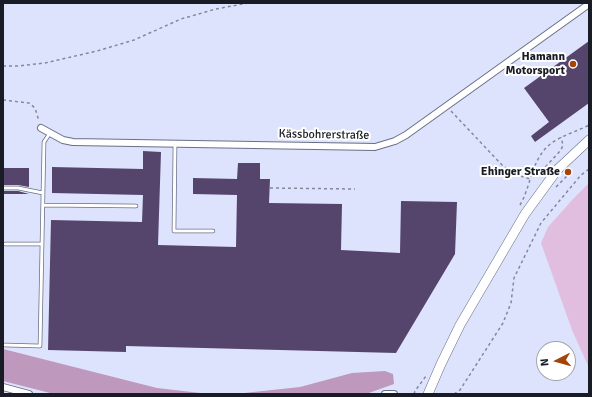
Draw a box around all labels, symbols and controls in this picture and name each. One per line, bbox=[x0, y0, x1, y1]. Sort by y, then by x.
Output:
place label: Hamann Motorsport bbox=[506, 50, 565, 78]
marker: Hamann Motorsport bbox=[568, 59, 578, 69]
street label: Kässbohrerstraße bbox=[278, 127, 370, 143]
place label: Ehinger Straße bbox=[481, 165, 560, 179]
marker: Ehinger Straße bbox=[563, 167, 573, 177]
north arrow bbox=[536, 341, 576, 381]
text: N bbox=[538, 358, 551, 367]

